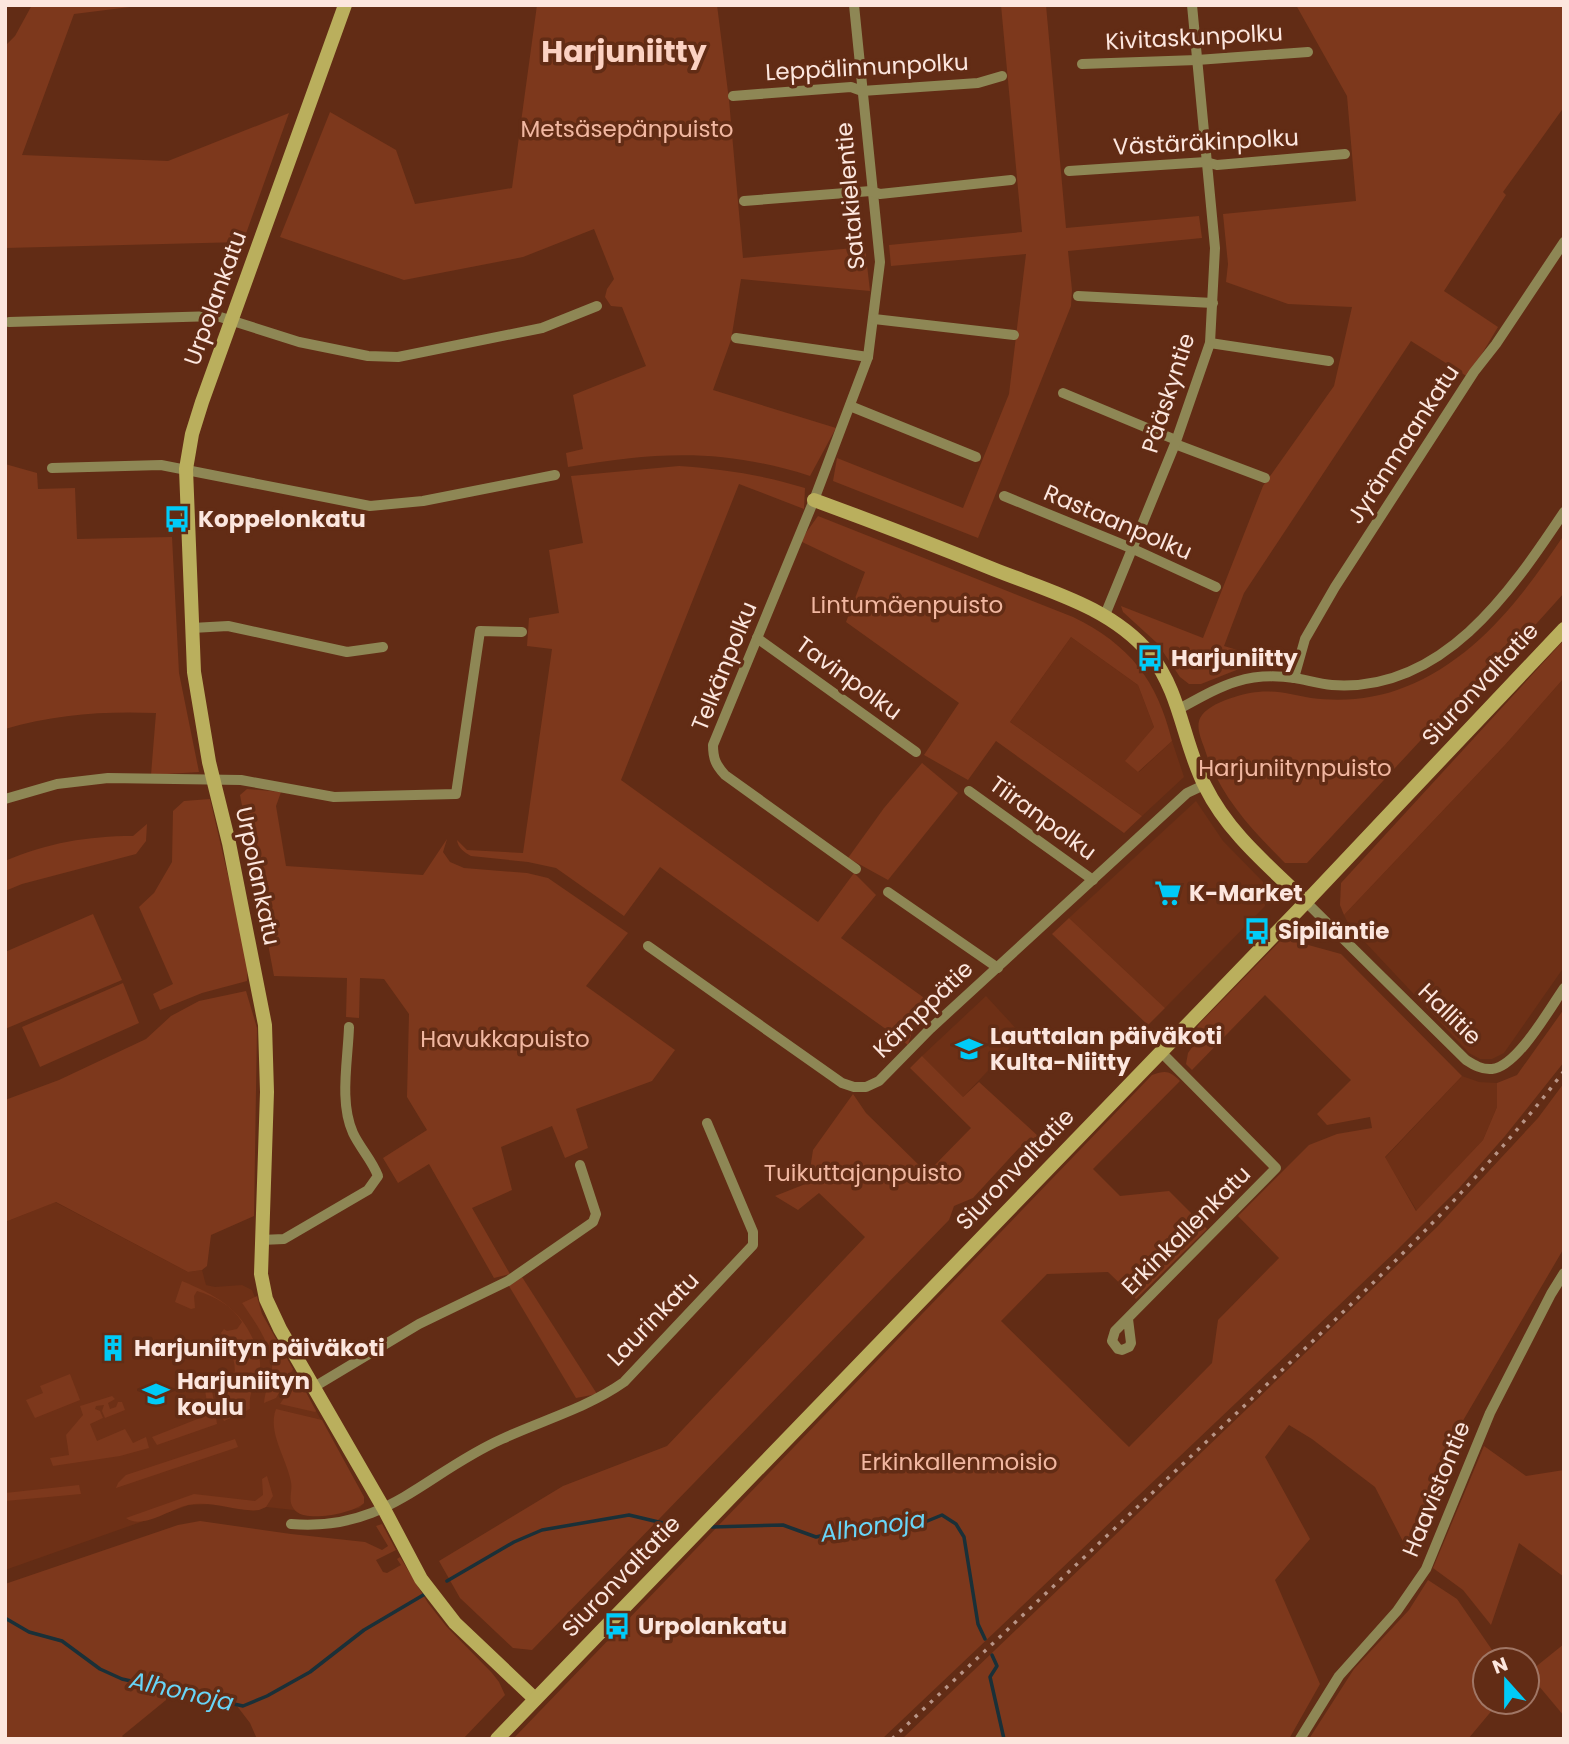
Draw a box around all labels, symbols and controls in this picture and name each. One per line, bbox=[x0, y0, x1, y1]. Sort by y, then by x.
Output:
street label: Kivitaskunpolku bbox=[1104, 16, 1284, 58]
district label: Harjuniitty bbox=[541, 30, 707, 73]
street label: Leppälinnunpolku bbox=[765, 46, 969, 88]
park label: Metsäsepänpuisto bbox=[520, 113, 734, 145]
street label: Satakielentie bbox=[828, 121, 872, 271]
street label: Västäräkinpolku bbox=[1112, 121, 1300, 163]
street label: Urpolankatu bbox=[176, 226, 254, 370]
street label: Pääskyntie bbox=[1134, 329, 1202, 457]
street label: Jyränmaankatu bbox=[1339, 358, 1467, 530]
street label: Rastaanpolku bbox=[1039, 476, 1197, 568]
place label: Koppelonkatu bbox=[198, 503, 366, 535]
bus stop icon: Koppelonkatu bbox=[162, 504, 192, 534]
park label: Lintumäenpuisto bbox=[811, 589, 1003, 621]
street label: Telkänpolku bbox=[684, 597, 764, 735]
street label: Siuronvaltatie bbox=[1414, 615, 1546, 753]
street label: Tavinpolku bbox=[790, 629, 908, 727]
place label: Harjuniitty bbox=[1171, 642, 1298, 674]
bus stop icon: Harjuniitty bbox=[1135, 643, 1165, 673]
park label: Harjuniitynpuisto bbox=[1198, 752, 1392, 784]
street label: Tiiranpolku bbox=[983, 768, 1103, 868]
street label: Urpolankatu bbox=[228, 804, 288, 948]
place label: K-Market bbox=[1189, 877, 1303, 909]
supermarket icon: K-Market bbox=[1153, 878, 1183, 908]
place label: Sipiläntie bbox=[1278, 915, 1390, 947]
bus stop icon: Sipiläntie bbox=[1242, 916, 1272, 946]
street label: Kämppätie bbox=[866, 953, 980, 1065]
street label: Hallitie bbox=[1411, 976, 1489, 1052]
place label: Lauttalan päiväkoti Kulta-Niitty bbox=[990, 1020, 1222, 1078]
park label: Havukkapuisto bbox=[420, 1023, 590, 1055]
school or university icon: Lauttalan päiväkoti Kulta-Niitty bbox=[954, 1034, 984, 1064]
street label: Siuronvaltatie bbox=[949, 1101, 1081, 1237]
park label: Tuikuttajanpuisto bbox=[764, 1157, 962, 1189]
street label: Erkinkallenkatu bbox=[1114, 1158, 1258, 1302]
street label: Laurinkatu bbox=[600, 1265, 706, 1373]
place label: Harjuniityn päiväkoti bbox=[134, 1332, 385, 1364]
building icon: Harjuniityn päiväkoti bbox=[98, 1333, 128, 1363]
place label: Harjuniityn koulu bbox=[177, 1365, 310, 1423]
school or university icon: Harjuniityn koulu bbox=[141, 1379, 171, 1409]
street label: Haavistontie bbox=[1394, 1416, 1478, 1562]
park label: Erkinkallenmoisio bbox=[861, 1446, 1057, 1478]
water label: Alhonoja bbox=[817, 1502, 928, 1550]
street label: Siuronvaltatie bbox=[555, 1508, 687, 1644]
place label: Urpolankatu bbox=[638, 1610, 787, 1642]
bus stop icon: Urpolankatu bbox=[602, 1611, 632, 1641]
north arrow bbox=[1471, 1646, 1541, 1716]
text: N bbox=[1489, 1650, 1512, 1681]
water label: Alhonoja bbox=[126, 1663, 237, 1719]

